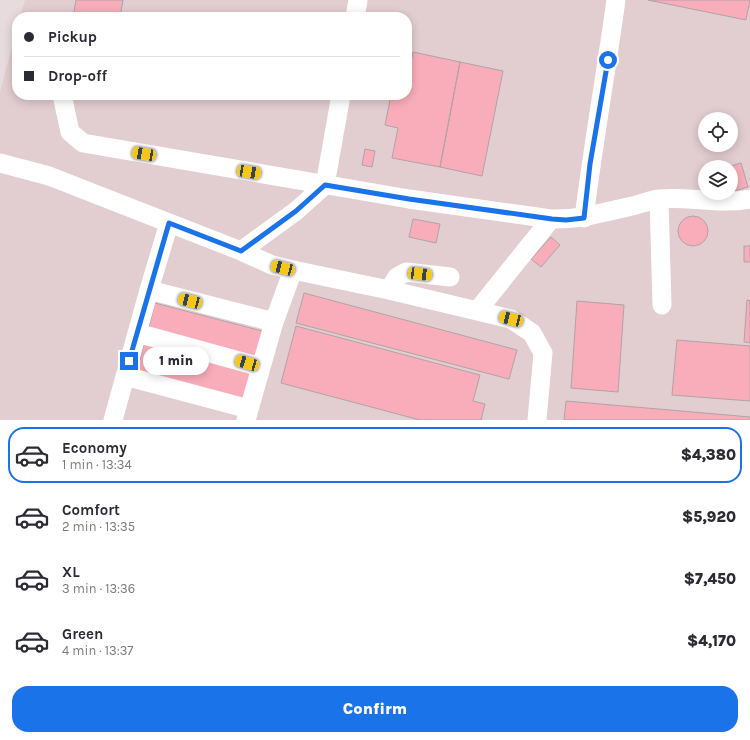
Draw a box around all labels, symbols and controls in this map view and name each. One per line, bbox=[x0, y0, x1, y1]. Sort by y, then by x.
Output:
text: Pickup bbox=[48, 28, 97, 46]
route start bbox=[599, 51, 617, 69]
text: Drop-off bbox=[48, 67, 107, 85]
map controls bbox=[698, 112, 738, 200]
button: locate bbox=[698, 112, 738, 152]
car bbox=[131, 146, 157, 162]
button: layers bbox=[698, 160, 738, 200]
car bbox=[236, 164, 262, 180]
car bbox=[270, 259, 296, 277]
car bbox=[407, 267, 433, 281]
car bbox=[177, 292, 203, 310]
car bbox=[498, 310, 524, 328]
callout: 1 min bbox=[143, 347, 209, 375]
route end bbox=[120, 352, 138, 370]
text: 1 min bbox=[159, 353, 193, 368]
car bbox=[234, 354, 260, 372]
icon: car bbox=[14, 437, 50, 473]
text: Economy bbox=[62, 439, 127, 457]
text: $4,380 bbox=[681, 446, 736, 464]
text: 1 min · 13:34 bbox=[62, 457, 132, 472]
icon: car bbox=[14, 499, 50, 535]
text: Comfort bbox=[62, 501, 120, 519]
text: $5,920 bbox=[682, 508, 736, 526]
text: 2 min · 13:35 bbox=[62, 519, 135, 534]
icon: car bbox=[14, 561, 50, 597]
text: XL bbox=[62, 563, 80, 581]
text: $7,450 bbox=[684, 570, 736, 588]
text: 3 min · 13:36 bbox=[62, 581, 135, 596]
icon: car bbox=[14, 623, 50, 659]
text: Green bbox=[62, 625, 103, 643]
text: $4,170 bbox=[687, 632, 736, 650]
text: 4 min · 13:37 bbox=[62, 643, 133, 658]
button: Confirm bbox=[12, 686, 738, 732]

